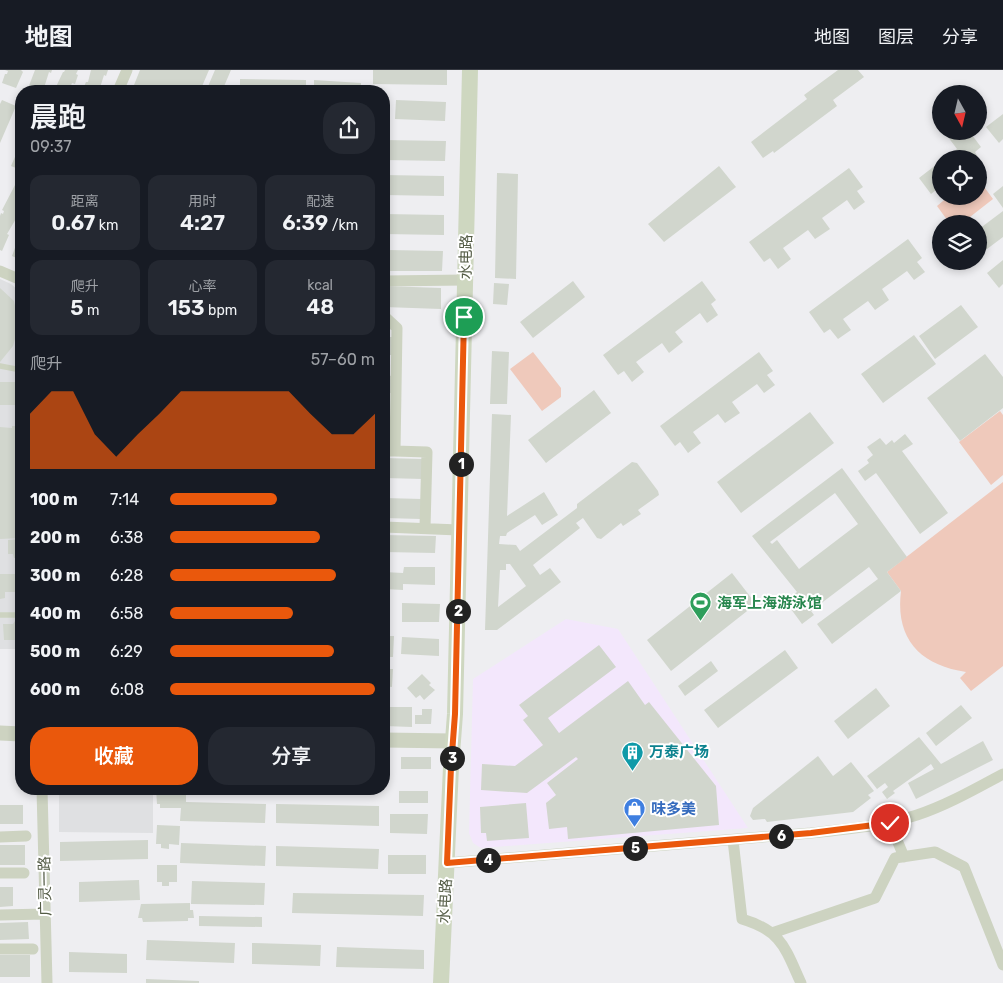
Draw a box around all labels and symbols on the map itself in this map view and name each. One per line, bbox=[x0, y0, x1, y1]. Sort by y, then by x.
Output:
north arrow bbox=[932, 85, 988, 140]
street label: 水电路 bbox=[457, 234, 475, 280]
pin bbox=[443, 296, 485, 338]
pin: 1 bbox=[448, 452, 474, 476]
sports icon: 海军上海游泳馆 bbox=[689, 591, 713, 622]
place label: 海军上海游泳馆 bbox=[717, 594, 822, 612]
pin: 2 bbox=[446, 598, 470, 624]
building icon: 万泰广场 bbox=[621, 740, 645, 771]
place label: 万泰广场 bbox=[649, 743, 709, 761]
pin: 3 bbox=[440, 746, 464, 770]
shop icon: 味多美 bbox=[623, 797, 647, 828]
place label: 味多美 bbox=[651, 800, 696, 818]
pin bbox=[869, 802, 911, 844]
pin: 6 bbox=[768, 824, 794, 848]
pin: 5 bbox=[622, 836, 648, 860]
pin: 4 bbox=[476, 848, 500, 872]
street label: 广灵一路 bbox=[35, 856, 55, 916]
street label: 水电路 bbox=[435, 878, 455, 924]

